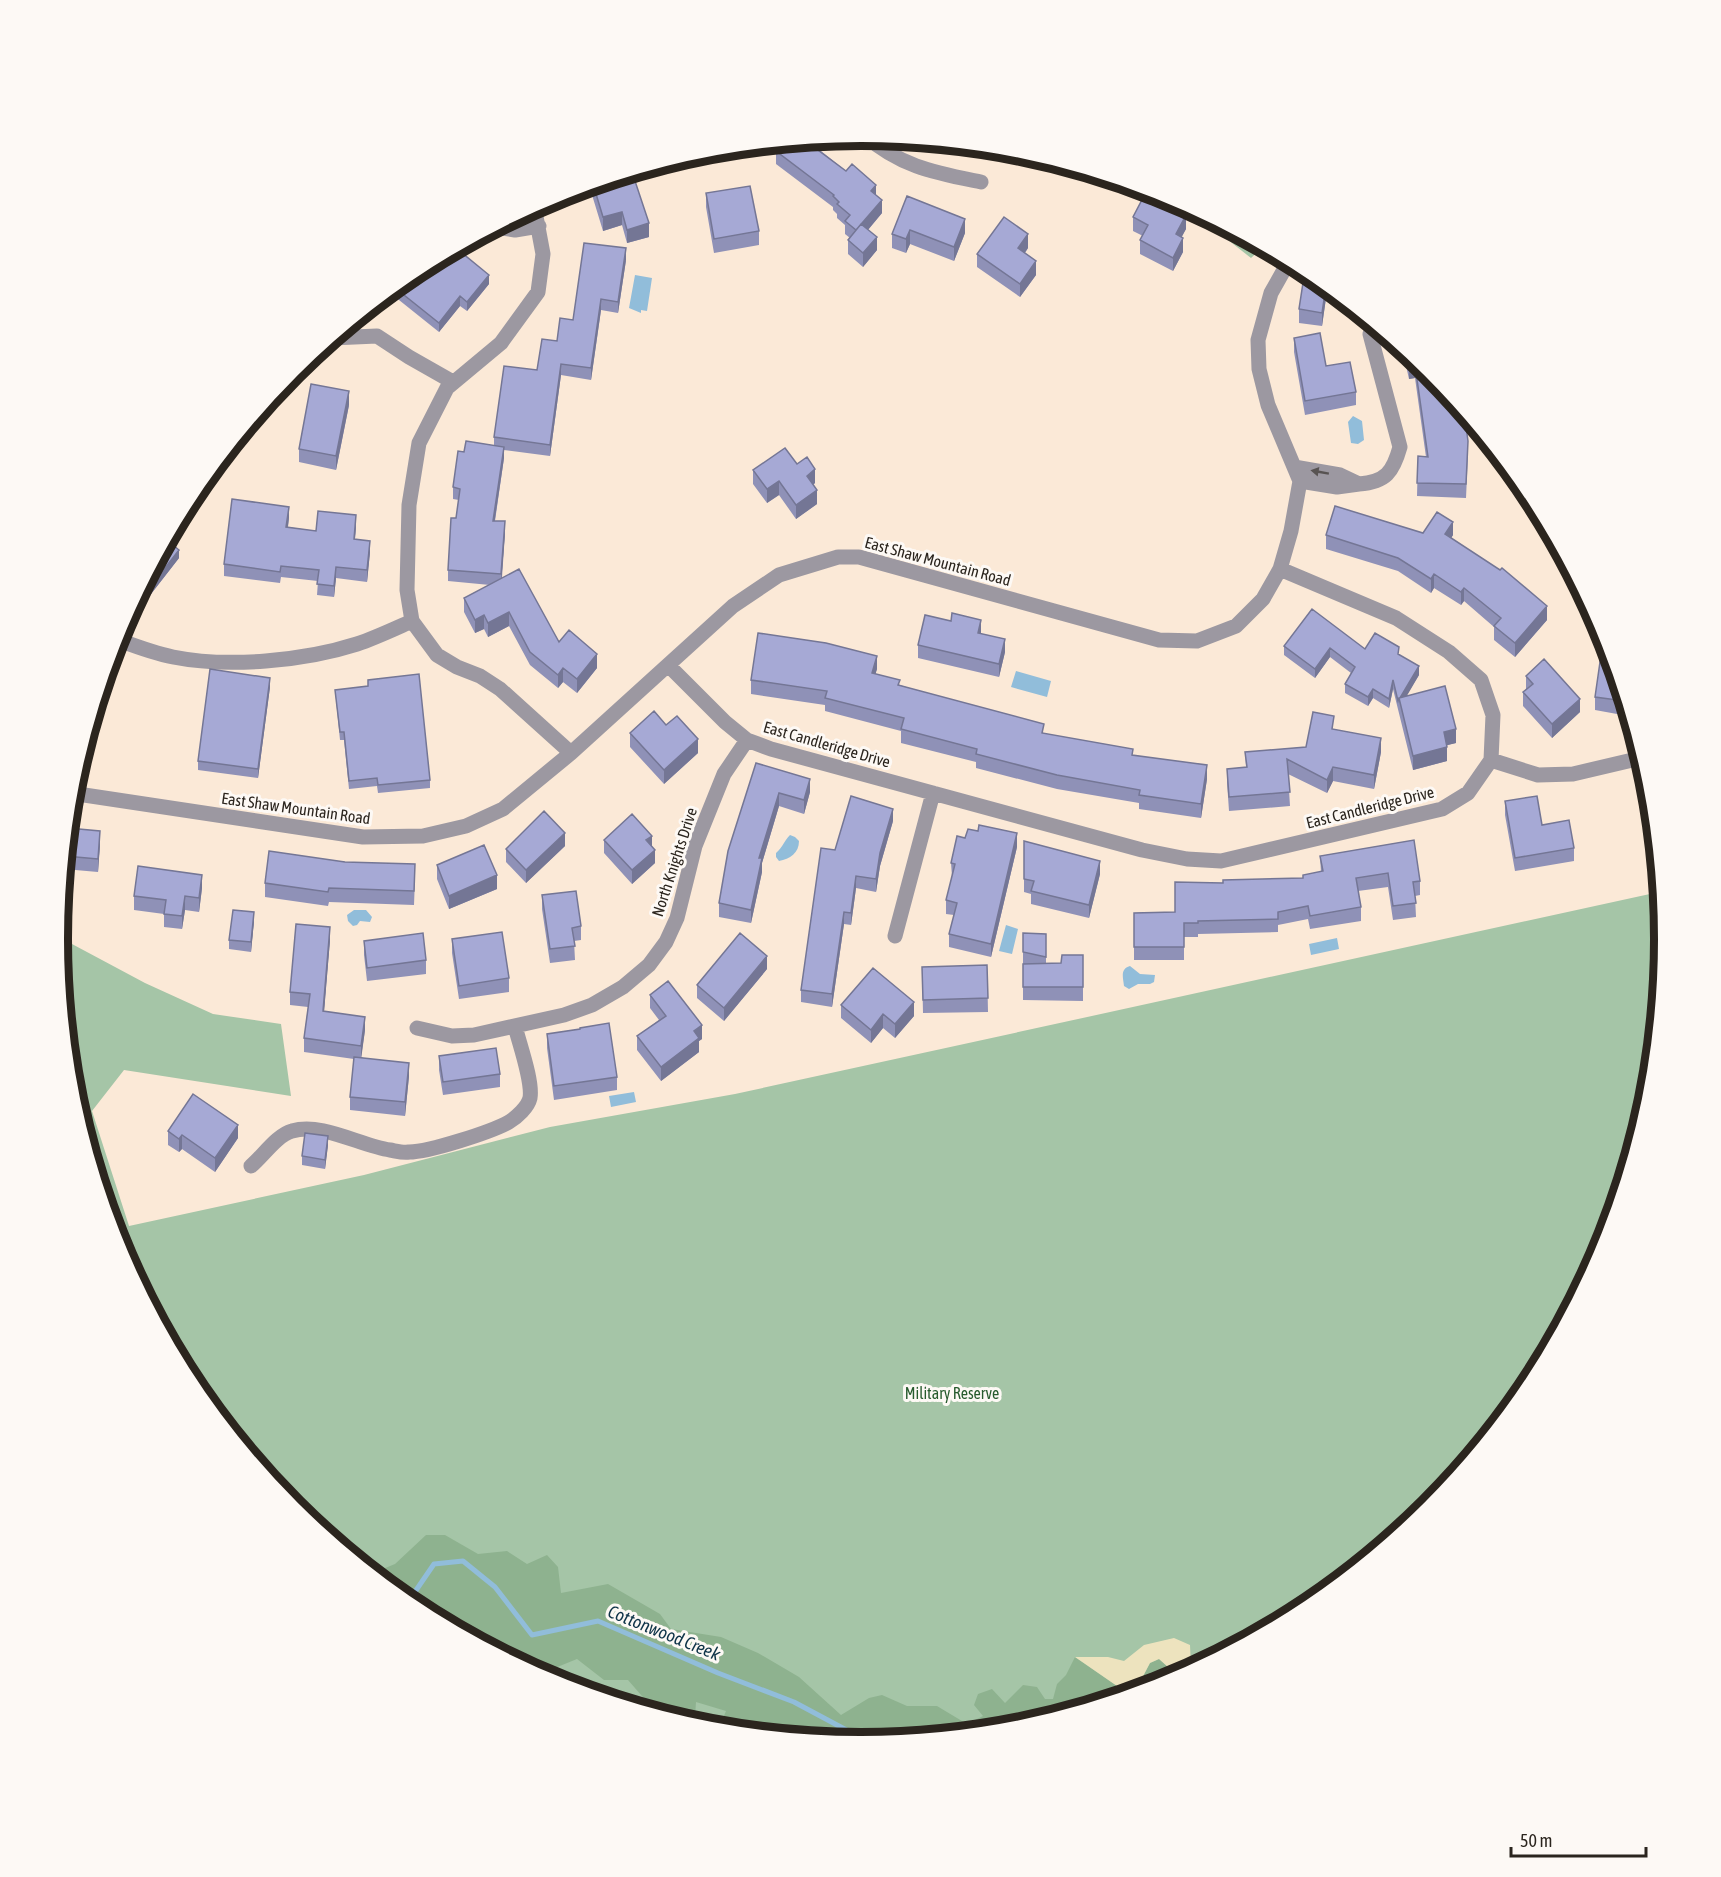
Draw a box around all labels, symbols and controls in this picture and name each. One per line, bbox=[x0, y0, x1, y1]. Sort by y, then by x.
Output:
one-way arrow bbox=[1311, 467, 1330, 476]
street label: East Shaw Mountain Road bbox=[863, 533, 1013, 589]
street label: East Candleridge Drive bbox=[761, 717, 892, 772]
street label: East Candleridge Drive bbox=[1304, 782, 1436, 833]
street label: East Shaw Mountain Road bbox=[220, 789, 372, 827]
street label: North Knights Drive bbox=[648, 805, 701, 919]
park label: Military Reserve bbox=[905, 1384, 999, 1403]
water label: Cottonwood Creek bbox=[605, 1600, 724, 1665]
scale bar bbox=[1511, 1820, 1646, 1858]
text: 50 m bbox=[1520, 1830, 1552, 1851]

